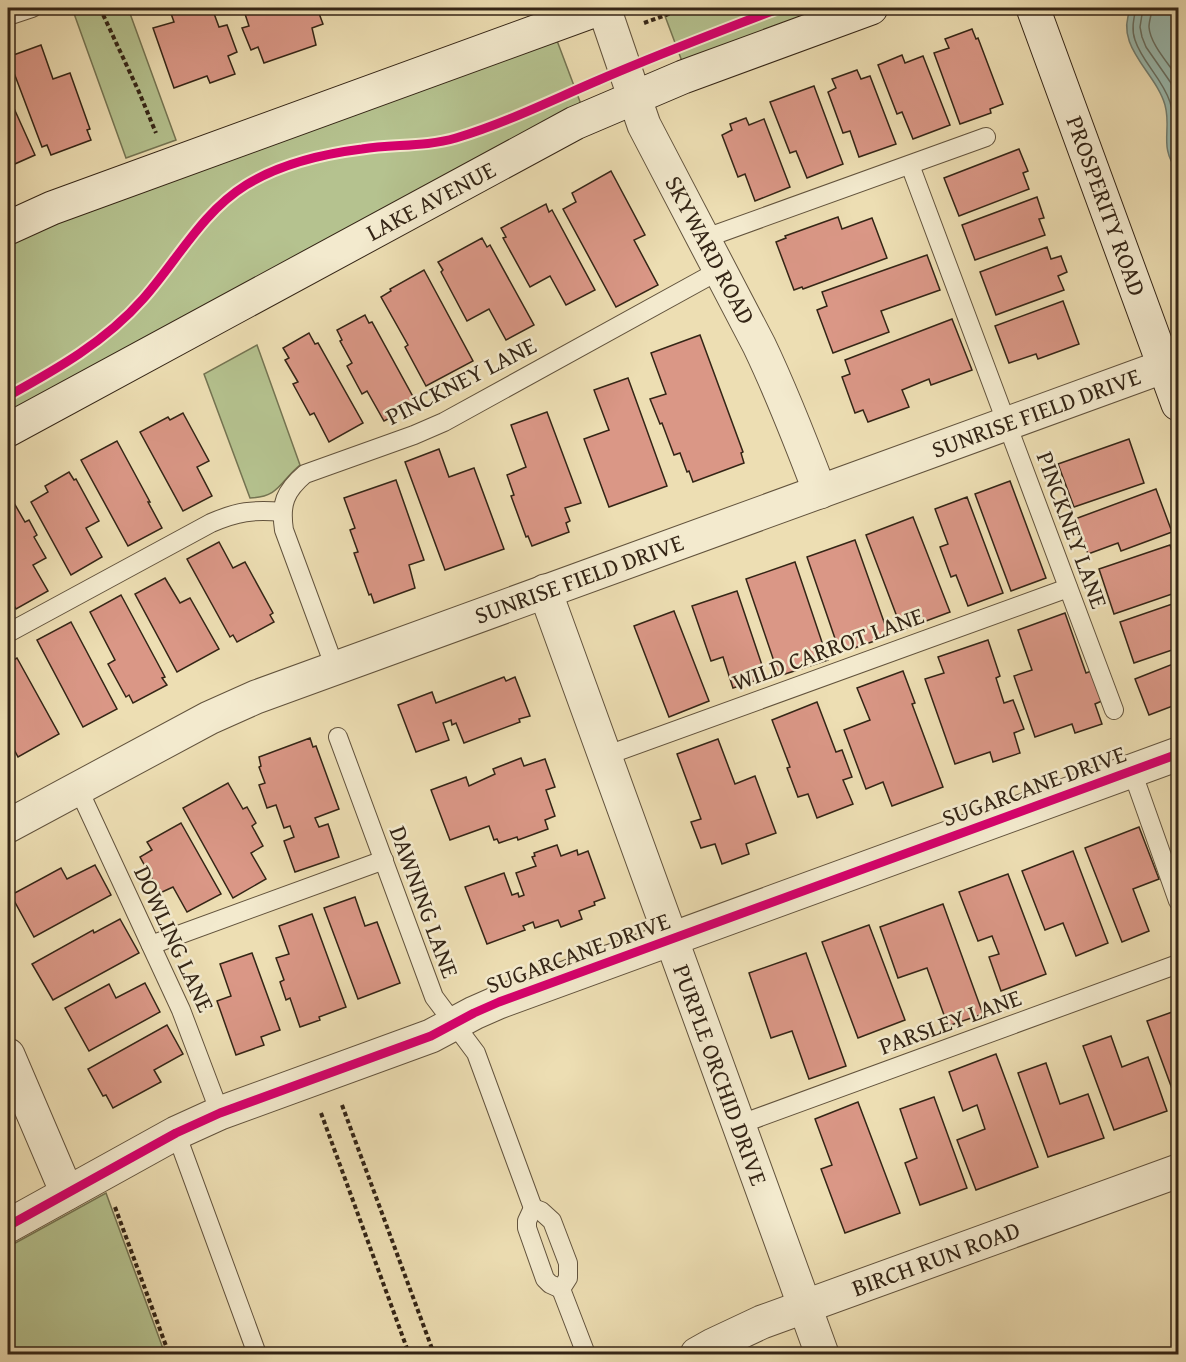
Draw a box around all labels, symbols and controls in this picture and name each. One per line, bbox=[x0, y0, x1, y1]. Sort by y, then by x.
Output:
street label: PROSPERITY ROAD bbox=[1058, 111, 1155, 301]
street label: LAKE AVENUE bbox=[360, 152, 502, 249]
street label: SKYWARD ROAD bbox=[657, 169, 764, 330]
street label: PINCKNEY LANE bbox=[379, 328, 542, 434]
street label: SUNRISE FIELD DRIVE bbox=[926, 358, 1145, 467]
street label: PINCKNEY LANE bbox=[1028, 446, 1117, 613]
street label: SUNRISE FIELD DRIVE bbox=[469, 524, 688, 633]
street label: WILD CARROT LANE bbox=[727, 598, 928, 699]
street label: SUGARCANE DRIVE bbox=[937, 736, 1131, 835]
street label: DAWNING LANE bbox=[381, 821, 468, 983]
street label: DOWLING LANE bbox=[125, 860, 224, 1018]
street label: SUGARCANE DRIVE bbox=[481, 903, 675, 1002]
street label: PURPLE ORCHID DRIVE bbox=[664, 959, 777, 1190]
street label: PARSLEY LANE bbox=[874, 980, 1026, 1063]
street label: BIRCH RUN ROAD bbox=[847, 1212, 1025, 1305]

